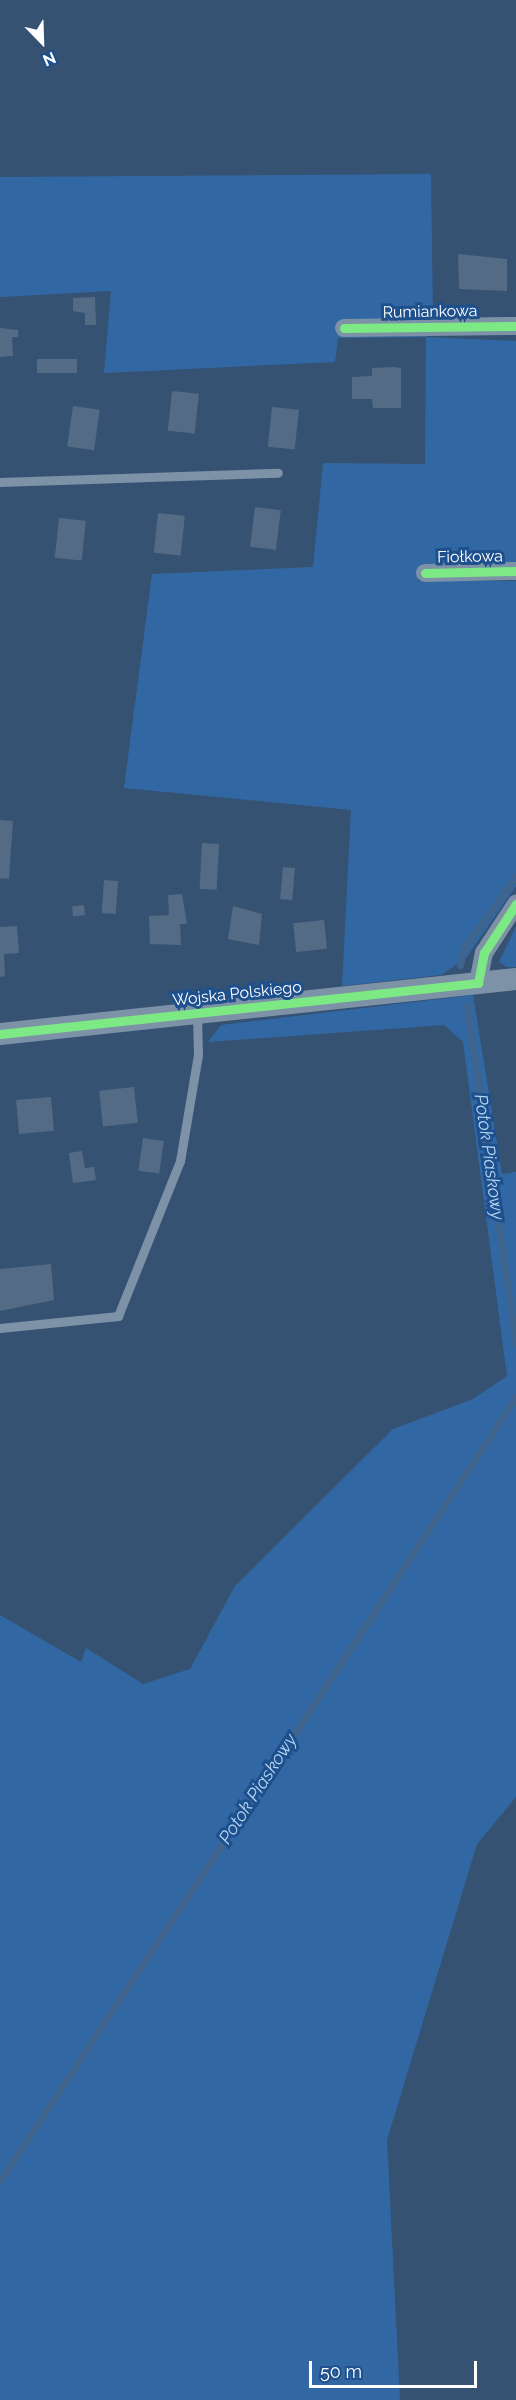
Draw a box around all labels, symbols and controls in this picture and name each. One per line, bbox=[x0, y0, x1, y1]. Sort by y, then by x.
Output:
north arrow bbox=[12, 12, 72, 72]
text: N bbox=[40, 48, 59, 70]
street label: Rumiankowa bbox=[382, 302, 478, 322]
street label: Fiołkowa bbox=[437, 547, 503, 567]
street label: Wojska Polskiego bbox=[171, 978, 303, 1010]
water label: Potok Piaskowy bbox=[469, 1093, 509, 1221]
water label: Potok Piaskowy bbox=[214, 1730, 302, 1848]
scale bar bbox=[312, 2349, 480, 2387]
text: 50 m bbox=[320, 2361, 362, 2382]

